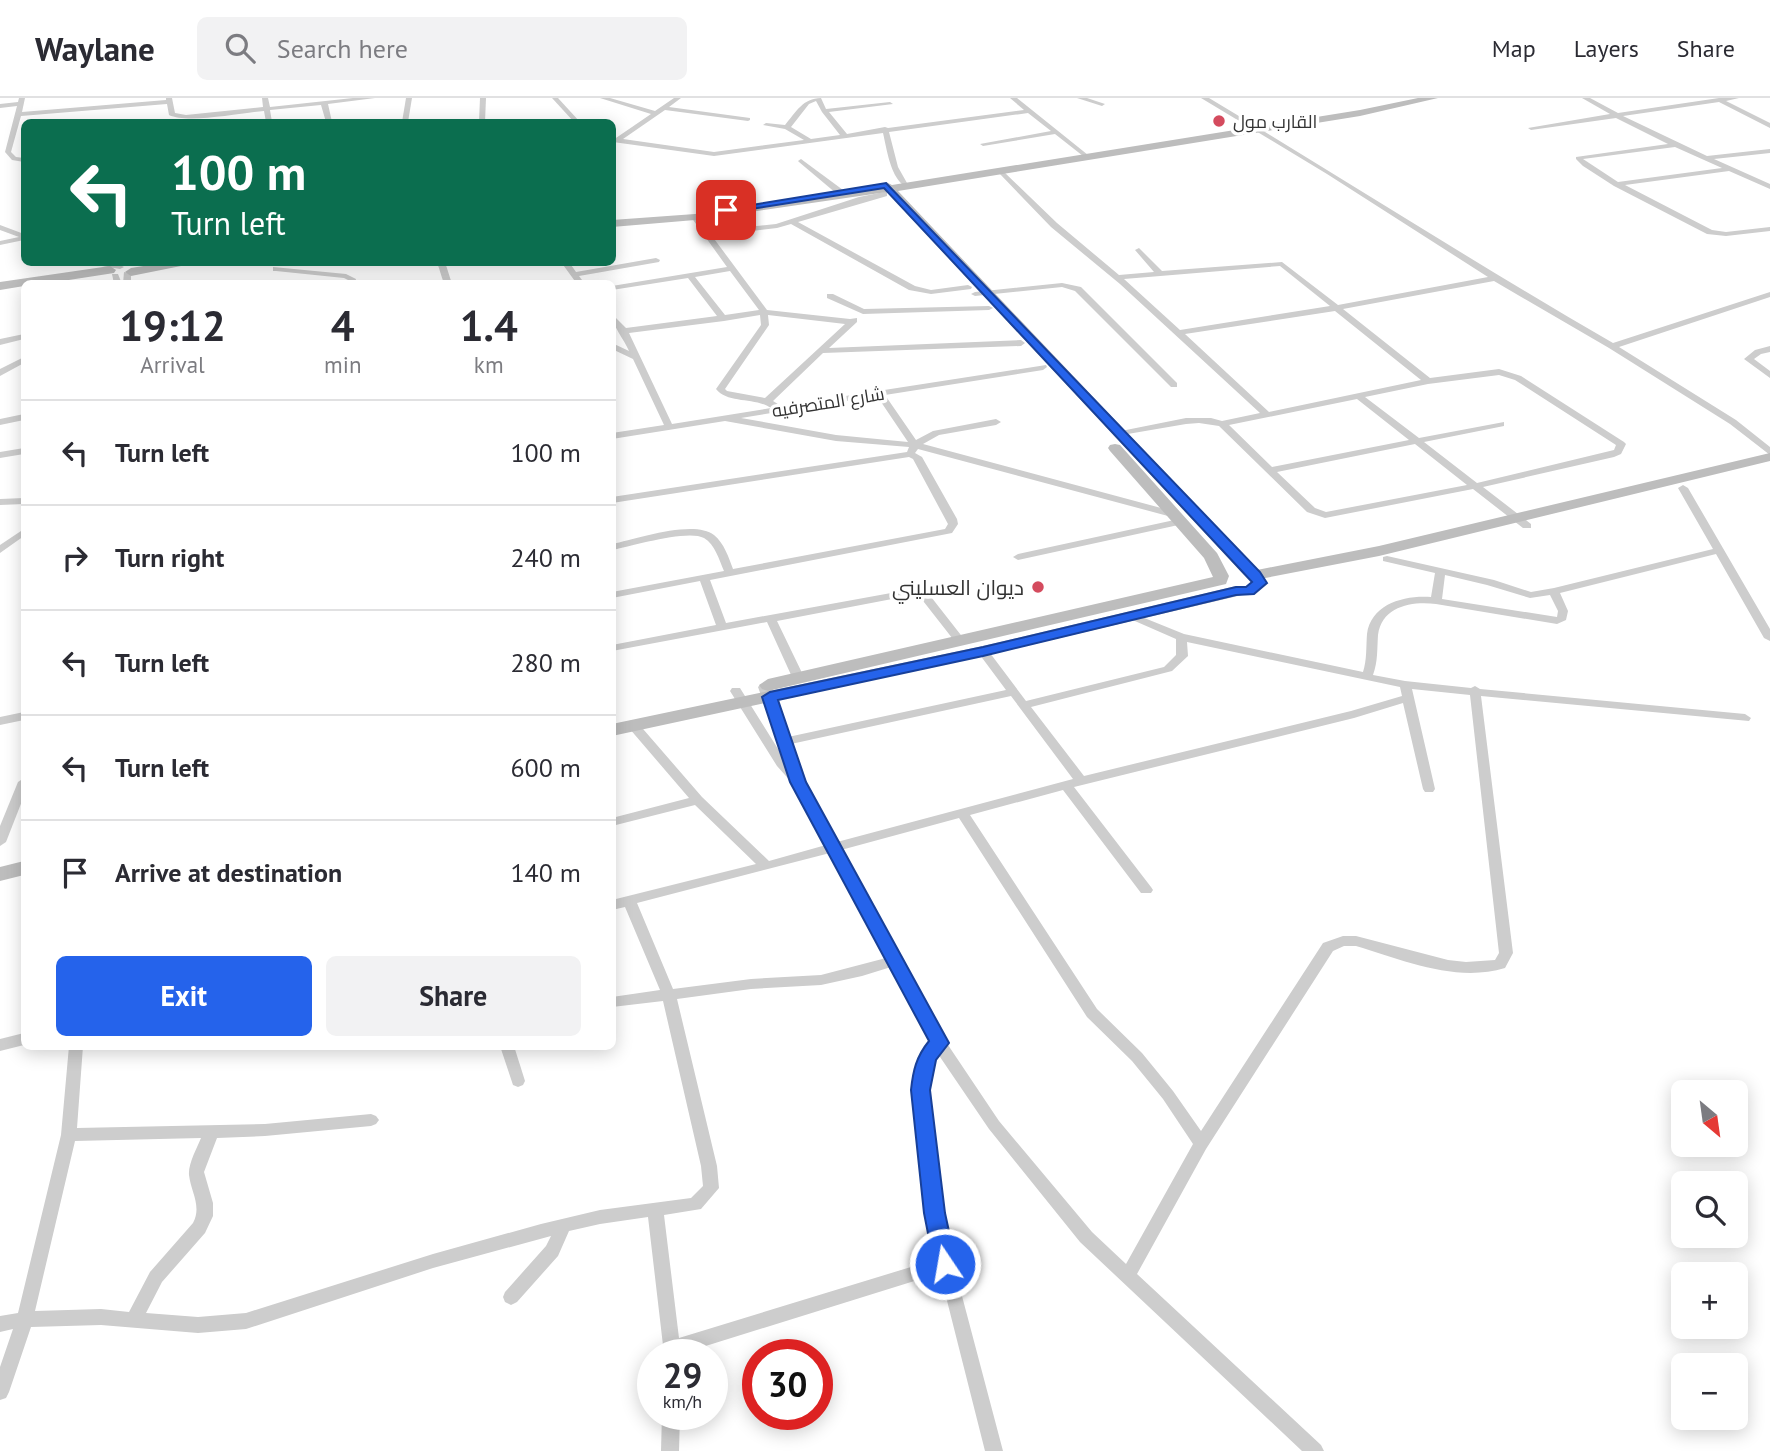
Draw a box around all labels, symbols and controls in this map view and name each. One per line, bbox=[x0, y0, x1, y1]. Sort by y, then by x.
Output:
search box bbox=[197, 17, 687, 80]
text: Waylane bbox=[35, 27, 155, 70]
icon: search bbox=[221, 29, 259, 67]
text: Search here bbox=[277, 32, 408, 65]
text: Map bbox=[1492, 33, 1536, 64]
text: Layers bbox=[1574, 33, 1639, 64]
text: Share bbox=[1677, 33, 1735, 64]
place label: القارب مول bbox=[1233, 110, 1317, 133]
marker: القارب مول bbox=[1211, 113, 1227, 129]
text: 100 m bbox=[171, 140, 306, 204]
icon: left bbox=[56, 147, 147, 238]
pin bbox=[696, 180, 756, 240]
icon: arrive bbox=[707, 191, 745, 229]
text: Turn left bbox=[171, 202, 286, 244]
text: 19:12 bbox=[119, 298, 226, 353]
text: 4 bbox=[331, 298, 355, 353]
text: 1.4 bbox=[460, 298, 518, 353]
text: Arrival bbox=[140, 350, 205, 379]
text: min bbox=[324, 350, 361, 379]
text: km bbox=[474, 350, 504, 379]
street label: شارع المتصرفيه bbox=[770, 382, 886, 423]
icon: left bbox=[56, 434, 94, 472]
text: Turn left bbox=[115, 436, 209, 469]
text: 100 m bbox=[510, 436, 581, 469]
icon: right bbox=[56, 539, 94, 577]
text: Turn right bbox=[115, 541, 224, 574]
text: 240 m bbox=[510, 541, 581, 574]
place label: ديوان العسليني bbox=[892, 574, 1024, 604]
marker: ديوان العسليني bbox=[1030, 579, 1046, 595]
icon: left bbox=[56, 644, 94, 682]
text: Turn left bbox=[115, 646, 209, 679]
text: 280 m bbox=[510, 646, 581, 679]
icon: left bbox=[56, 749, 94, 787]
text: Turn left bbox=[115, 751, 209, 784]
text: 600 m bbox=[510, 751, 581, 784]
icon: arrive bbox=[56, 854, 94, 892]
text: Arrive at destination bbox=[115, 856, 342, 889]
text: 140 m bbox=[510, 856, 581, 889]
button: Exit bbox=[56, 956, 312, 1036]
button: Share bbox=[326, 956, 581, 1036]
north arrow bbox=[1671, 1080, 1748, 1157]
map controls bbox=[1671, 1080, 1748, 1430]
button: search bbox=[1671, 1171, 1748, 1248]
position arrow bbox=[908, 1227, 982, 1301]
button: + bbox=[1671, 1262, 1748, 1339]
speed limit sign: 30 bbox=[742, 1339, 833, 1430]
text: 29 bbox=[663, 1352, 702, 1398]
button: − bbox=[1671, 1353, 1748, 1430]
text: km/h bbox=[663, 1390, 702, 1413]

